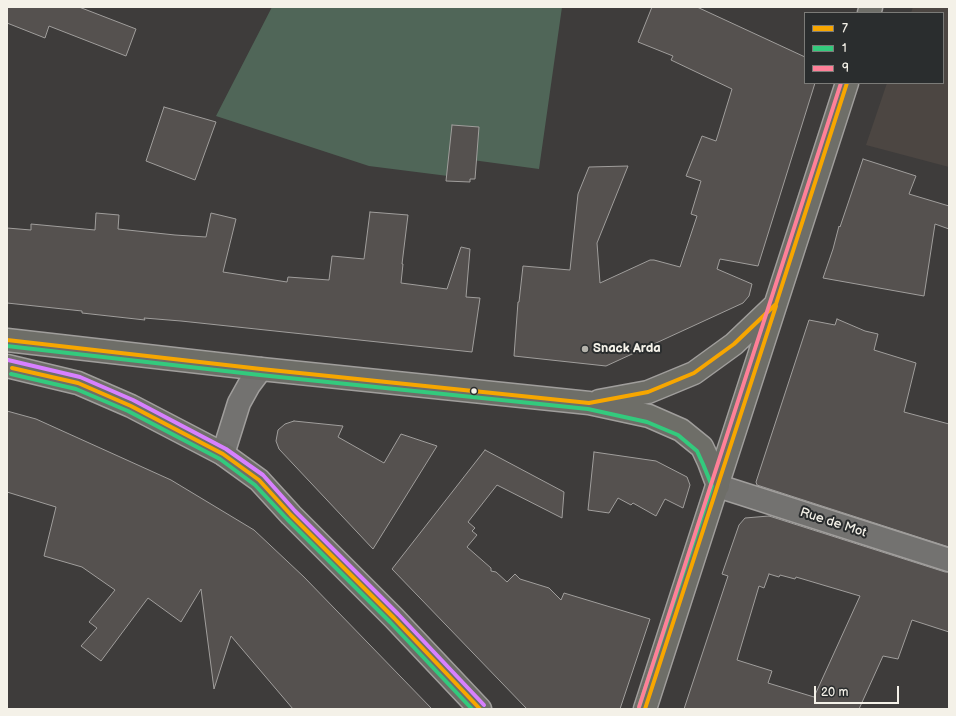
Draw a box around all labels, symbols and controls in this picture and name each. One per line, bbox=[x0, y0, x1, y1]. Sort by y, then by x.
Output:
legend bbox=[804, 12, 944, 84]
text: 7 bbox=[842, 21, 848, 36]
text: 1 bbox=[842, 41, 847, 56]
text: 9 bbox=[842, 61, 849, 76]
place label: Snack Arda bbox=[593, 341, 661, 357]
marker: Snack Arda bbox=[580, 344, 590, 354]
unlabelled marker bbox=[469, 386, 479, 396]
street label: Rue de Mot bbox=[798, 505, 868, 541]
scale bar bbox=[816, 678, 901, 704]
text: 20 m bbox=[821, 685, 848, 700]

